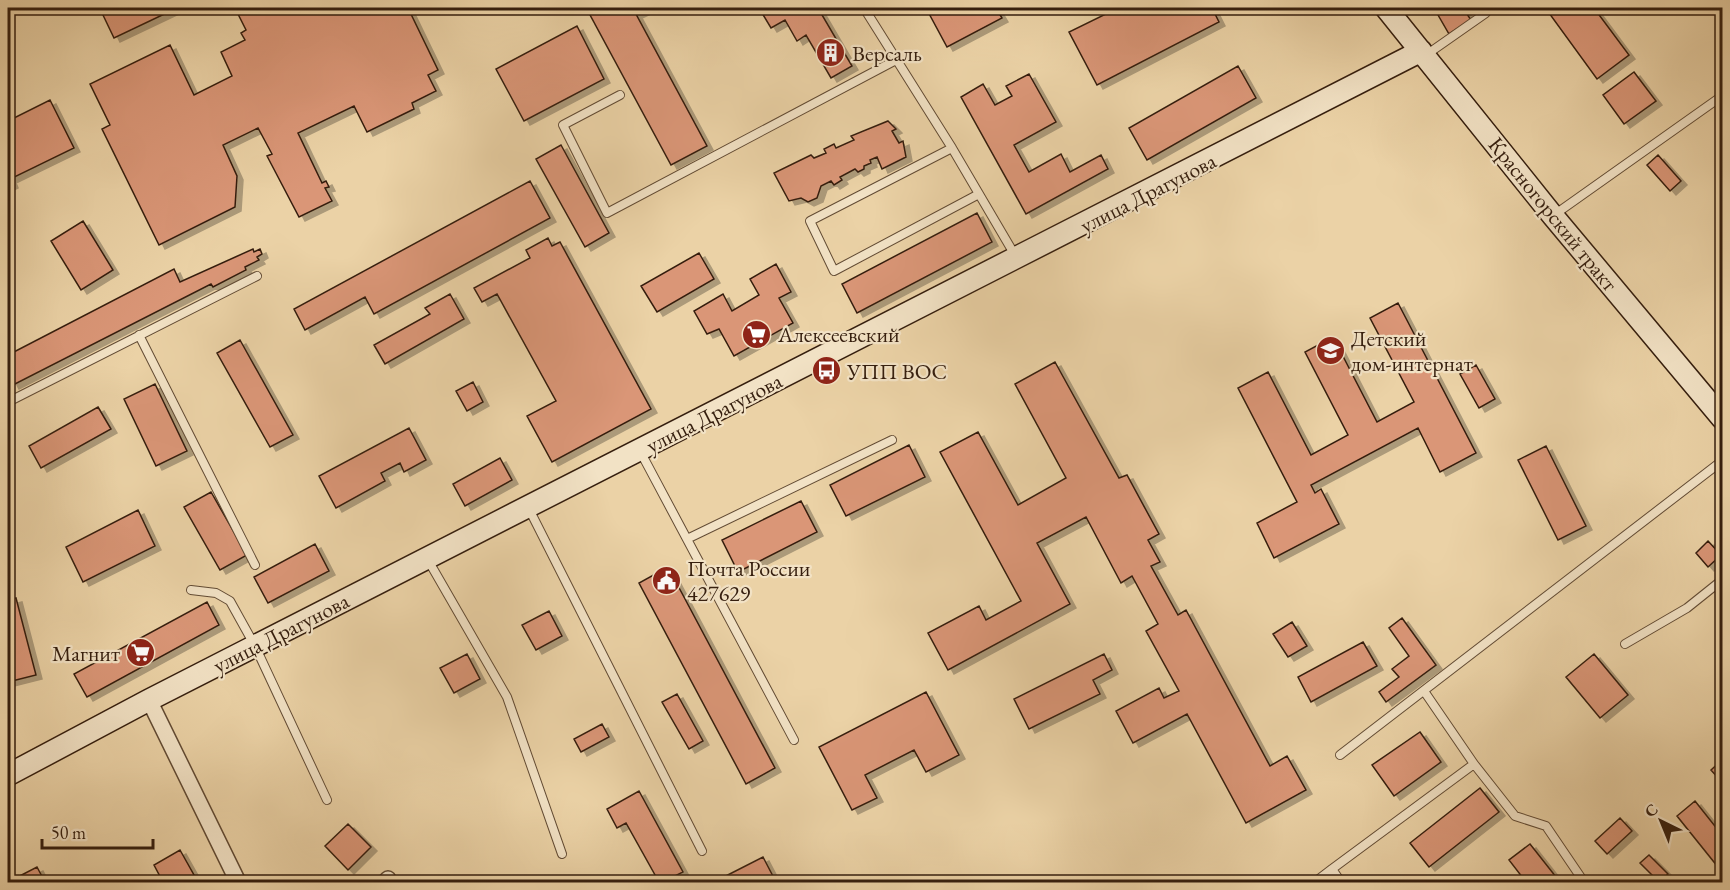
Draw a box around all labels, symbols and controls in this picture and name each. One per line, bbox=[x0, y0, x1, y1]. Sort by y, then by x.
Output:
building icon: Версаль bbox=[815, 37, 847, 69]
place label: Версаль bbox=[852, 39, 922, 68]
street label: Красногорский тракт bbox=[1482, 131, 1624, 297]
street label: улица Драгунова bbox=[1075, 146, 1221, 240]
supermarket icon: Алексеевский bbox=[741, 318, 773, 350]
place label: Алексеевский bbox=[777, 320, 900, 349]
place label: Детский дом-интернат bbox=[1351, 324, 1473, 378]
school or university icon: Детский дом-интернат bbox=[1314, 335, 1346, 367]
bus stop icon: УПП ВОС bbox=[810, 355, 842, 387]
place label: УПП ВОС bbox=[846, 357, 947, 386]
street label: улица Драгунова bbox=[641, 366, 787, 460]
place label: Почта России 427629 bbox=[687, 554, 811, 608]
public building icon: Почта России 427629 bbox=[650, 565, 682, 597]
street label: улица Драгунова bbox=[208, 586, 354, 680]
supermarket icon: Магнит bbox=[125, 637, 157, 669]
place label: Магнит bbox=[52, 639, 120, 668]
north arrow bbox=[1631, 791, 1691, 851]
text: С bbox=[1640, 799, 1662, 822]
scale bar bbox=[42, 812, 153, 850]
text: 50 m bbox=[51, 821, 86, 844]

